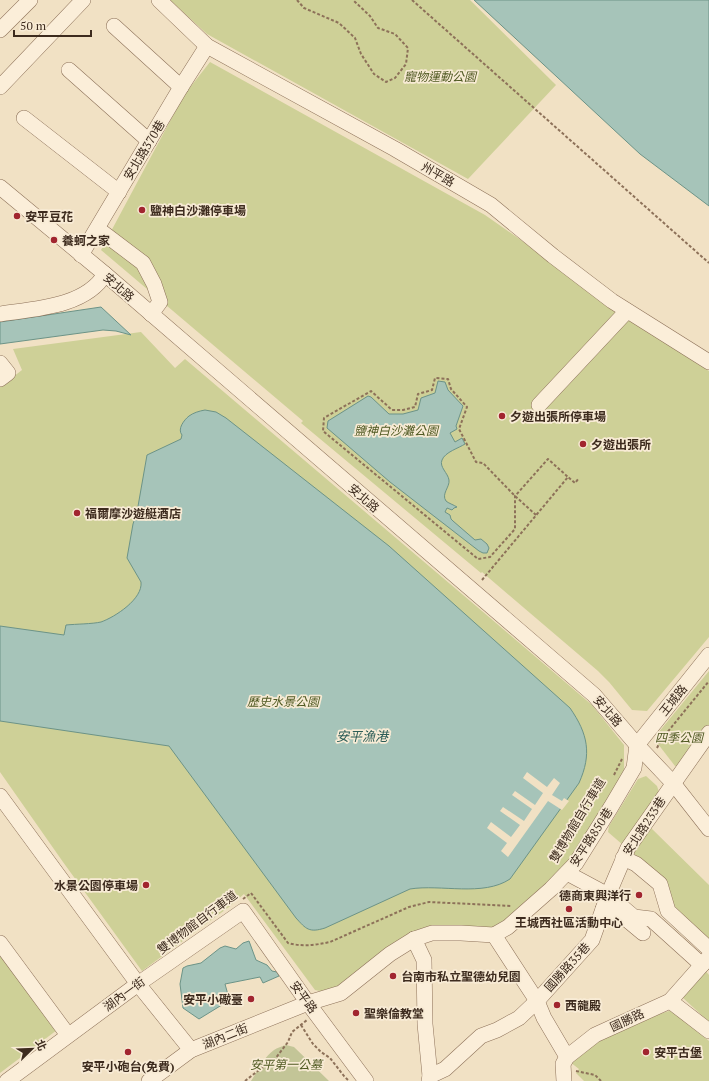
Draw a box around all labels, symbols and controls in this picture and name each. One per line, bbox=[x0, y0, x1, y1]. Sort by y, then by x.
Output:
scale bar bbox=[14, 12, 91, 38]
text: 50 m bbox=[20, 18, 47, 33]
park label: 寵物運動公園 bbox=[404, 69, 478, 84]
street label: 安北路370巷 bbox=[120, 117, 168, 183]
street label: 州平路 bbox=[419, 159, 457, 189]
place label: 鹽神白沙灘停車場 bbox=[150, 203, 246, 218]
marker: 鹽神白沙灘停車場 bbox=[137, 205, 147, 215]
place label: 安平豆花 bbox=[25, 209, 73, 224]
marker: 安平豆花 bbox=[12, 211, 22, 221]
place label: 養蚵之家 bbox=[62, 233, 110, 248]
marker: 養蚵之家 bbox=[49, 235, 59, 245]
street label: 安北路 bbox=[100, 270, 138, 304]
place label: 夕遊出張所停車場 bbox=[510, 409, 606, 424]
marker: 夕遊出張所停車場 bbox=[497, 411, 507, 421]
park label: 鹽神白沙灘公園 bbox=[354, 423, 440, 438]
place label: 夕遊出張所 bbox=[591, 437, 651, 452]
marker: 夕遊出張所 bbox=[578, 439, 588, 449]
street label: 安北路 bbox=[345, 481, 383, 515]
place label: 福爾摩沙遊艇酒店 bbox=[85, 506, 181, 521]
marker: 福爾摩沙遊艇酒店 bbox=[72, 508, 82, 518]
street label: 王城路 bbox=[656, 681, 690, 719]
street label: 安北路 bbox=[591, 692, 625, 730]
park label: 歷史水景公園 bbox=[247, 694, 321, 709]
water label: 安平漁港 bbox=[336, 727, 390, 745]
park label: 四季公園 bbox=[655, 730, 705, 745]
street label: 雙博物館自行車道 bbox=[546, 775, 608, 865]
street label: 安北路233巷 bbox=[619, 794, 669, 858]
street label: 安平路850巷 bbox=[566, 805, 616, 869]
place label: 水景公園停車場 bbox=[54, 878, 138, 893]
marker: 水景公園停車場 bbox=[141, 880, 151, 890]
street label: 雙博物館自行車道 bbox=[154, 887, 240, 957]
place label: 德商東興洋行 bbox=[559, 888, 631, 903]
marker: 德商東興洋行 bbox=[634, 890, 644, 900]
marker: 王城西社區活動中心 bbox=[564, 904, 574, 914]
place label: 王城西社區活動中心 bbox=[515, 915, 623, 930]
street label: 國勝路35巷 bbox=[541, 939, 593, 995]
place label: 台南市私立聖德幼兒園 bbox=[401, 969, 521, 984]
marker: 台南市私立聖德幼兒園 bbox=[388, 971, 398, 981]
street label: 湖內一街 bbox=[100, 974, 148, 1014]
street label: 安平路 bbox=[287, 978, 321, 1016]
place label: 安平小礮臺 bbox=[183, 992, 243, 1007]
marker: 安平小礮臺 bbox=[246, 994, 256, 1004]
place label: 西㡣殿 bbox=[565, 998, 601, 1013]
marker: 西㡣殿 bbox=[552, 1000, 562, 1010]
place label: 聖樂倫教堂 bbox=[364, 1006, 424, 1021]
street label: 國勝路 bbox=[608, 1006, 646, 1034]
marker: 聖樂倫教堂 bbox=[351, 1008, 361, 1018]
street label: 湖內二街 bbox=[200, 1020, 250, 1052]
north arrow bbox=[12, 1029, 52, 1069]
text: 北 bbox=[33, 1037, 50, 1053]
place label: 安平古堡 bbox=[654, 1045, 702, 1060]
marker: 安平小砲台(免費) bbox=[123, 1047, 133, 1057]
marker: 安平古堡 bbox=[641, 1047, 651, 1057]
park label: 安平第一公墓 bbox=[250, 1057, 324, 1072]
place label: 安平小砲台(免費) bbox=[81, 1059, 175, 1074]

